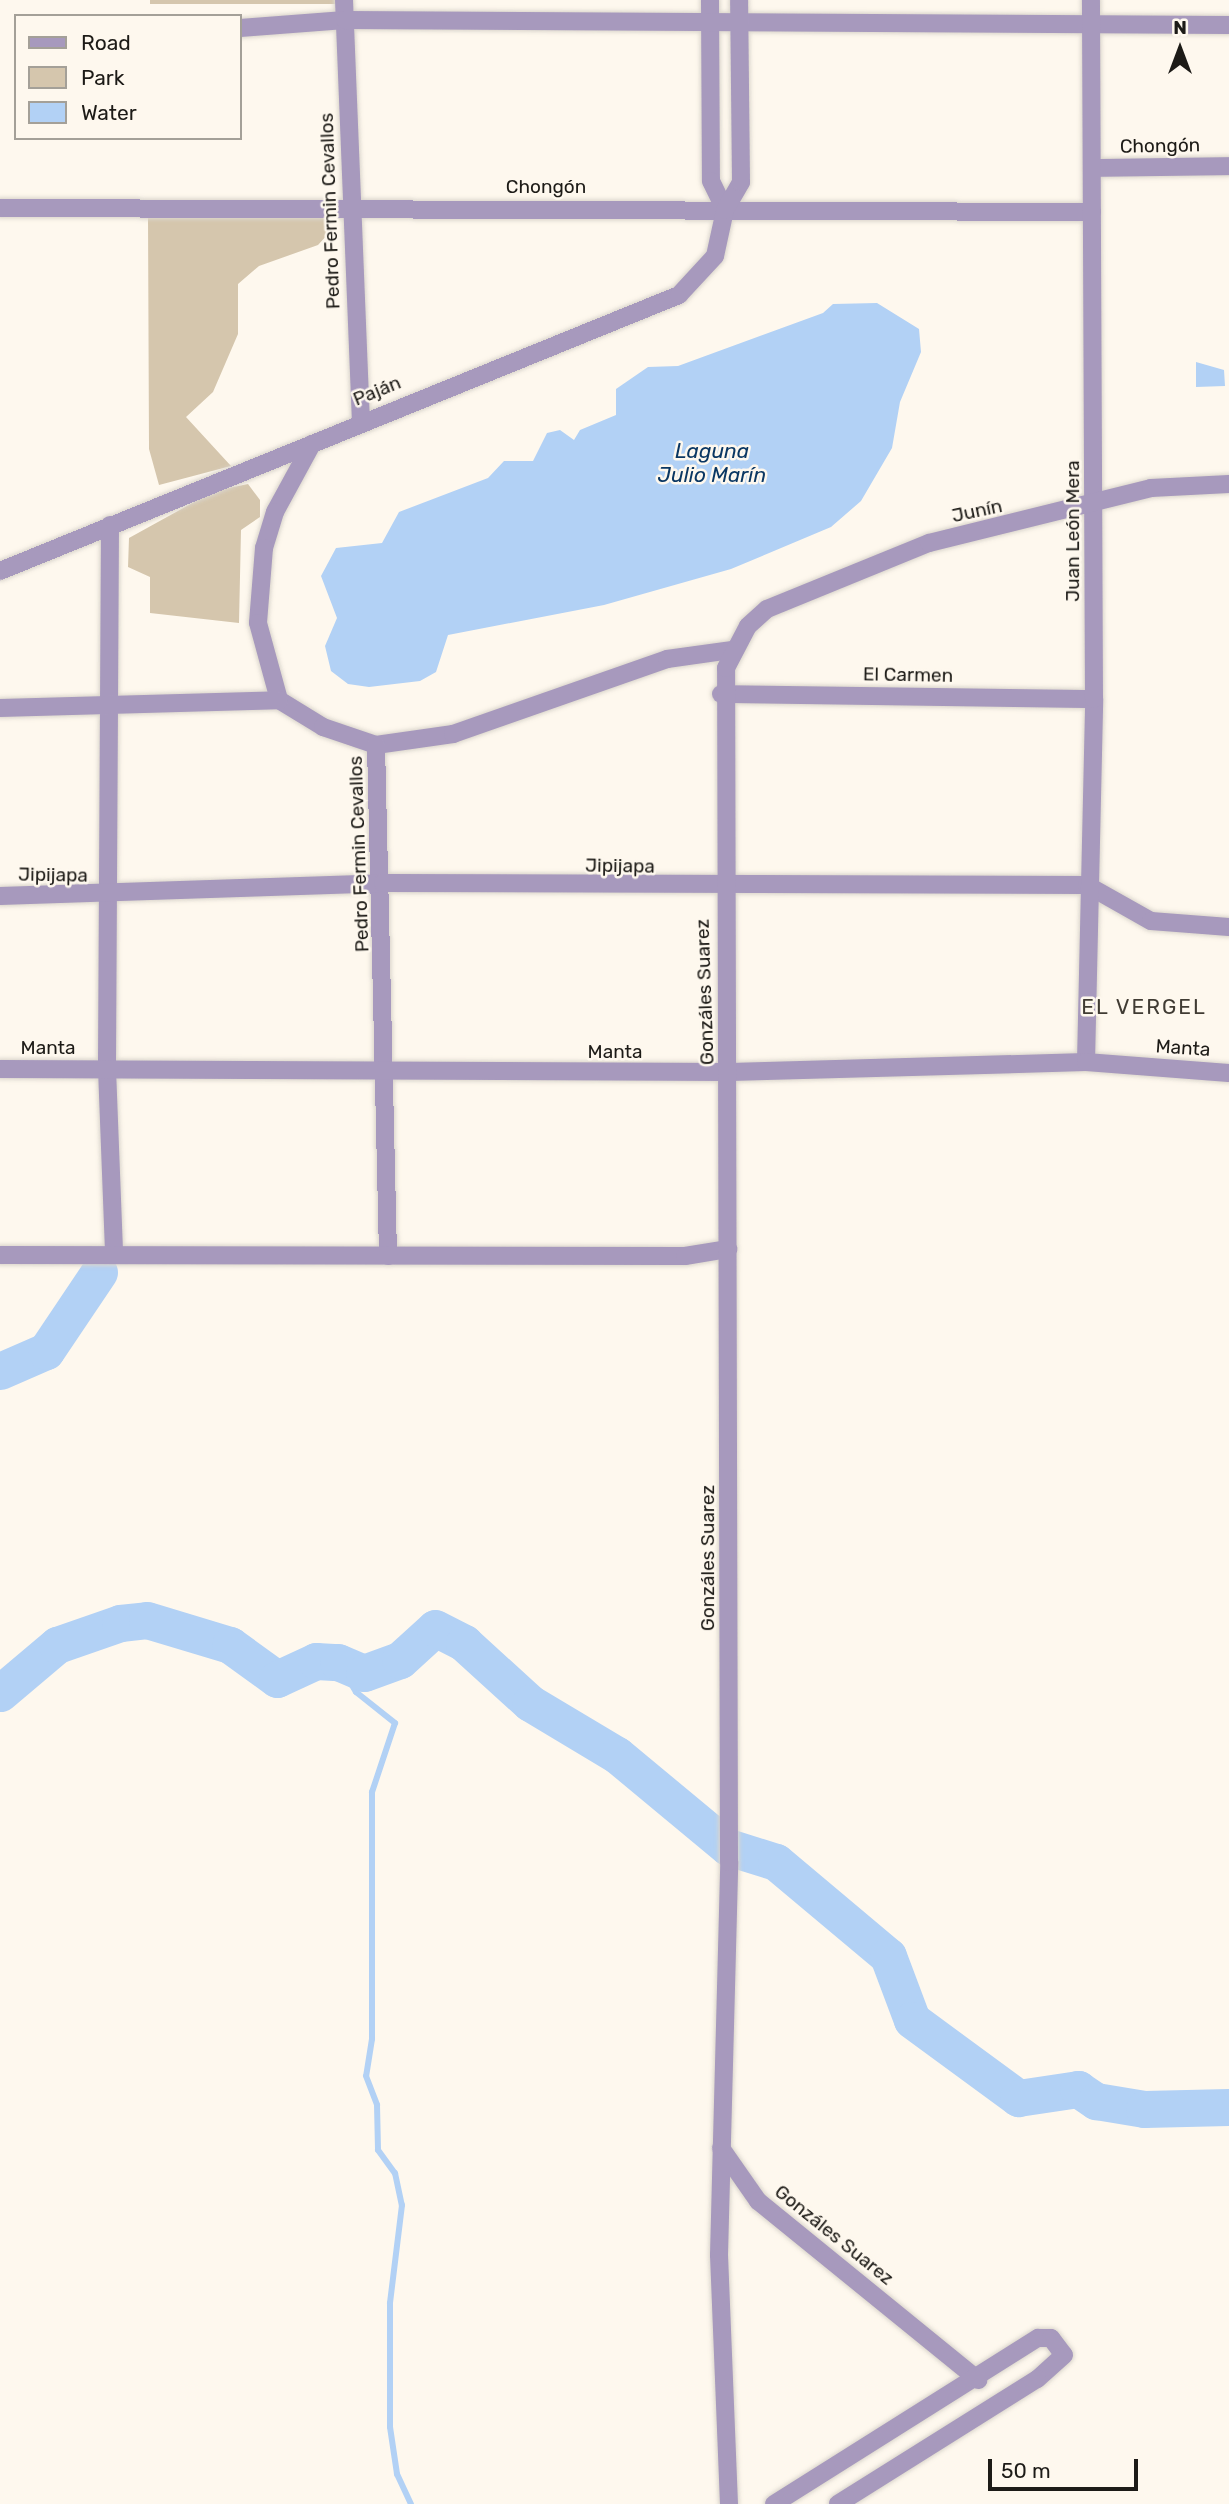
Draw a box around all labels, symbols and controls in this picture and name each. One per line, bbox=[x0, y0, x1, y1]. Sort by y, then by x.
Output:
legend bbox=[14, 14, 242, 140]
north arrow bbox=[1145, 14, 1215, 84]
text: N bbox=[1173, 16, 1187, 39]
text: Road bbox=[81, 30, 131, 55]
text: Park bbox=[81, 65, 125, 90]
text: Water bbox=[81, 100, 137, 125]
street label: Pedro Fermin Cevallos bbox=[315, 112, 345, 310]
street label: Chongón bbox=[1120, 134, 1200, 158]
street label: Chongón bbox=[506, 176, 586, 198]
street label: Paján bbox=[350, 371, 404, 411]
water label: Laguna Julio Marín bbox=[658, 438, 766, 488]
street label: Juan León Mera bbox=[1062, 460, 1084, 602]
street label: Junín bbox=[950, 495, 1004, 527]
street label: El Carmen bbox=[863, 663, 953, 687]
street label: Pedro Fermin Cevallos bbox=[344, 755, 374, 953]
street label: Jipijapa bbox=[585, 854, 655, 878]
street label: Jipijapa bbox=[18, 863, 88, 887]
street label: Gonzáles Suarez bbox=[691, 919, 719, 1065]
district label: EL VERGEL bbox=[1082, 994, 1206, 1020]
street label: Manta bbox=[1155, 1035, 1211, 1061]
street label: Manta bbox=[21, 1037, 75, 1059]
street label: Manta bbox=[588, 1041, 642, 1063]
street label: Gonzáles Suarez bbox=[697, 1485, 719, 1631]
street label: Gonzáles Suarez bbox=[770, 2180, 898, 2290]
scale bar bbox=[991, 2444, 1142, 2488]
text: 50 m bbox=[1001, 2458, 1051, 2483]

